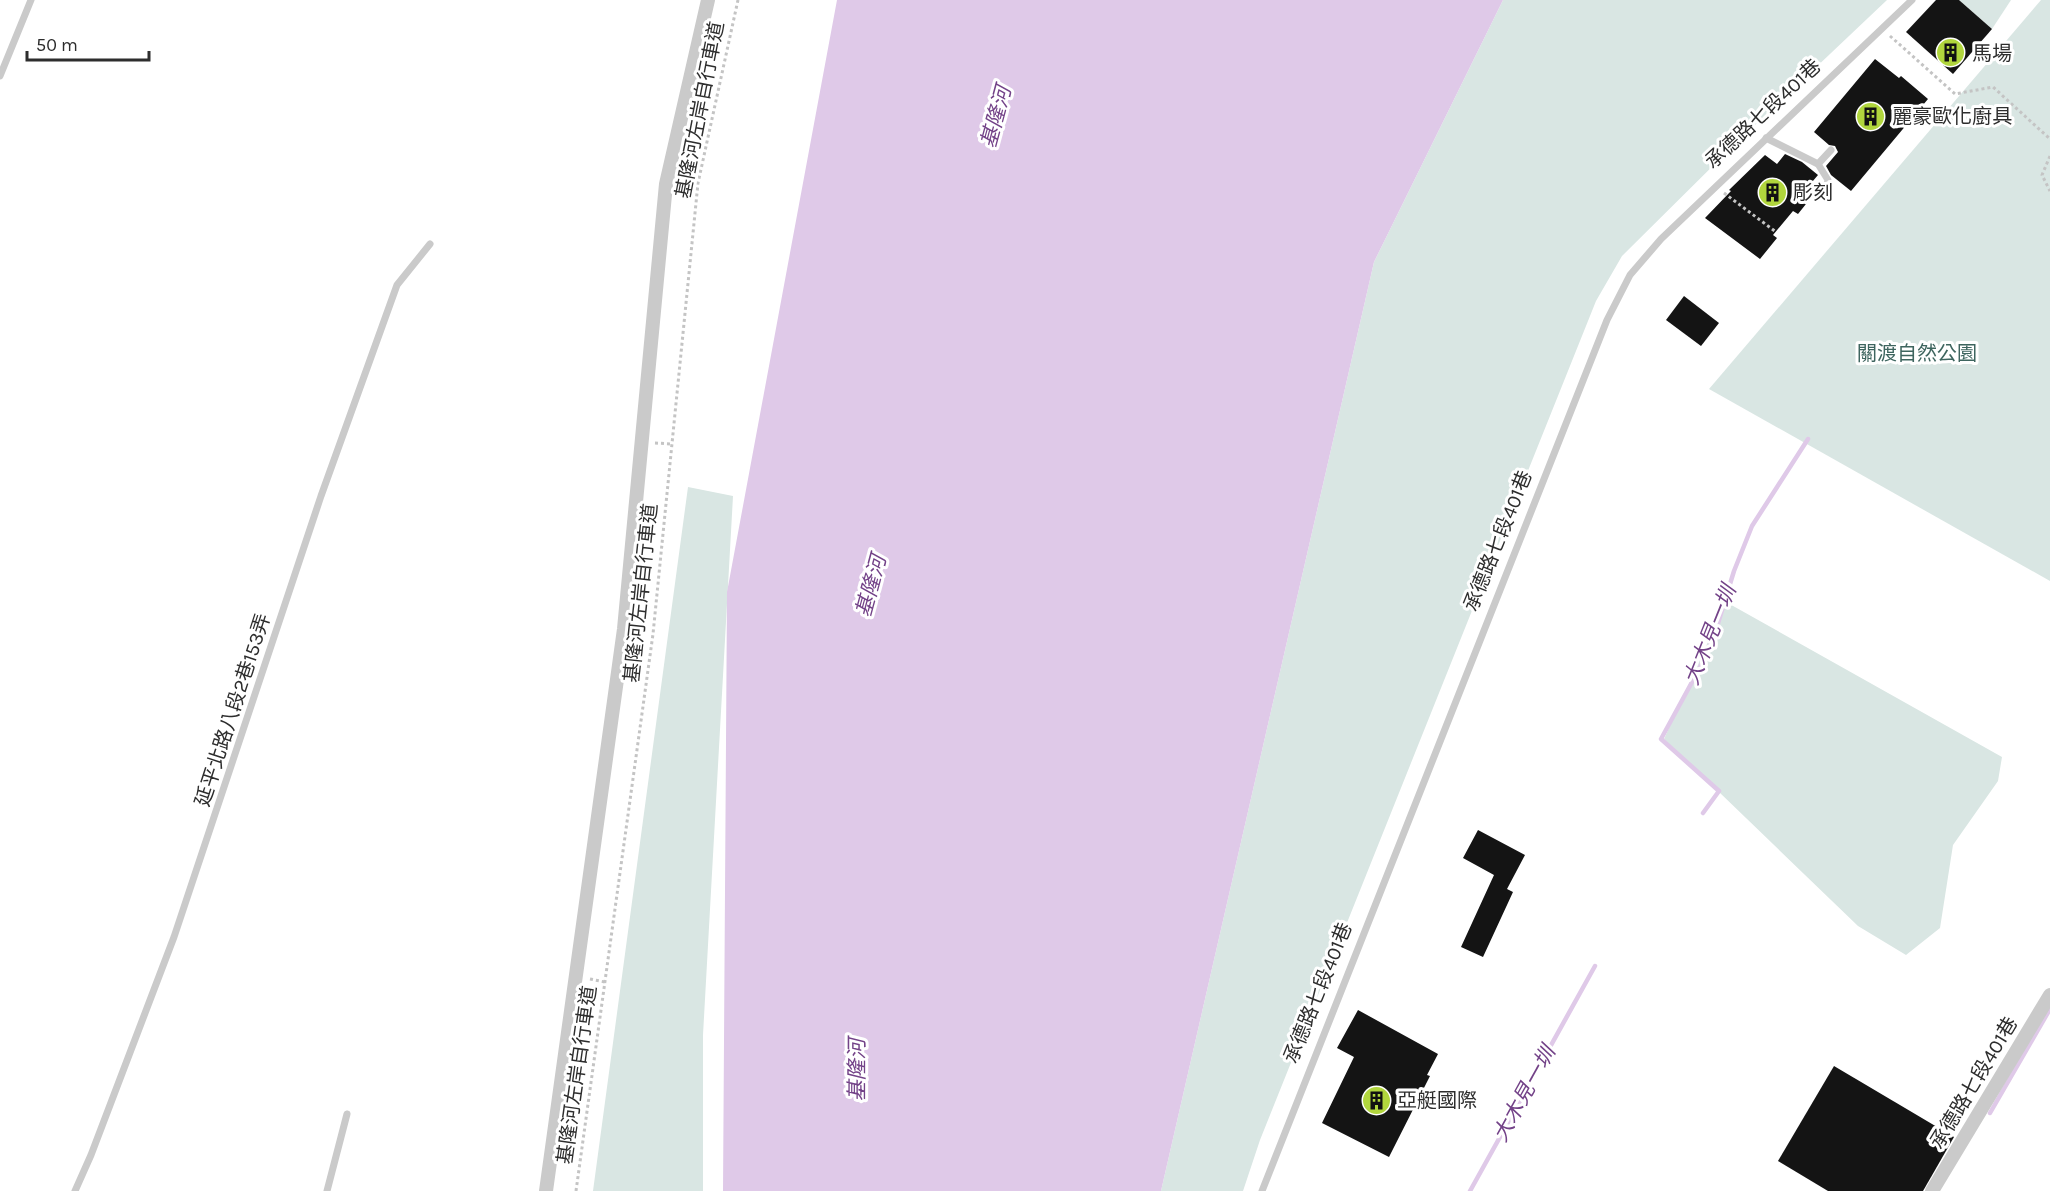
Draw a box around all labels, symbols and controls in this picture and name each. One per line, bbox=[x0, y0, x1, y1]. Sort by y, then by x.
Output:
street label: 基隆河左岸自行車道 bbox=[672, 19, 728, 201]
scale bar bbox=[27, 24, 148, 62]
text: 50 m bbox=[36, 34, 78, 56]
building icon: 馬場 bbox=[1935, 37, 1967, 69]
place label: 馬場 bbox=[1972, 42, 2012, 65]
street label: 承德路七段401巷 bbox=[1700, 55, 1826, 173]
water label: 基隆河 bbox=[976, 80, 1017, 151]
building icon: 麗豪歐化廚具 bbox=[1855, 100, 1887, 132]
place label: 麗豪歐化廚具 bbox=[1892, 105, 2012, 128]
building icon: 彫刻 bbox=[1756, 176, 1788, 208]
place label: 彫刻 bbox=[1793, 181, 1833, 204]
park label: 關渡自然公園 bbox=[1857, 342, 1977, 365]
street label: 承德路七段401巷 bbox=[1459, 467, 1537, 615]
street label: 基隆河左岸自行車道 bbox=[620, 502, 662, 684]
water label: 基隆河 bbox=[851, 549, 892, 620]
water label: 大木見一圳 bbox=[1679, 579, 1742, 688]
street label: 延平北路八段2巷153弄 bbox=[191, 611, 275, 809]
street label: 承德路七段401巷 bbox=[1279, 919, 1357, 1067]
street label: 基隆河左岸自行車道 bbox=[553, 984, 601, 1166]
street label: 承德路七段401巷 bbox=[1926, 1013, 2022, 1153]
water label: 基隆河 bbox=[845, 1035, 869, 1102]
water label: 大木見一圳 bbox=[1488, 1040, 1561, 1146]
building icon: 亞艇國際 bbox=[1360, 1084, 1392, 1116]
place label: 亞艇國際 bbox=[1397, 1089, 1477, 1112]

